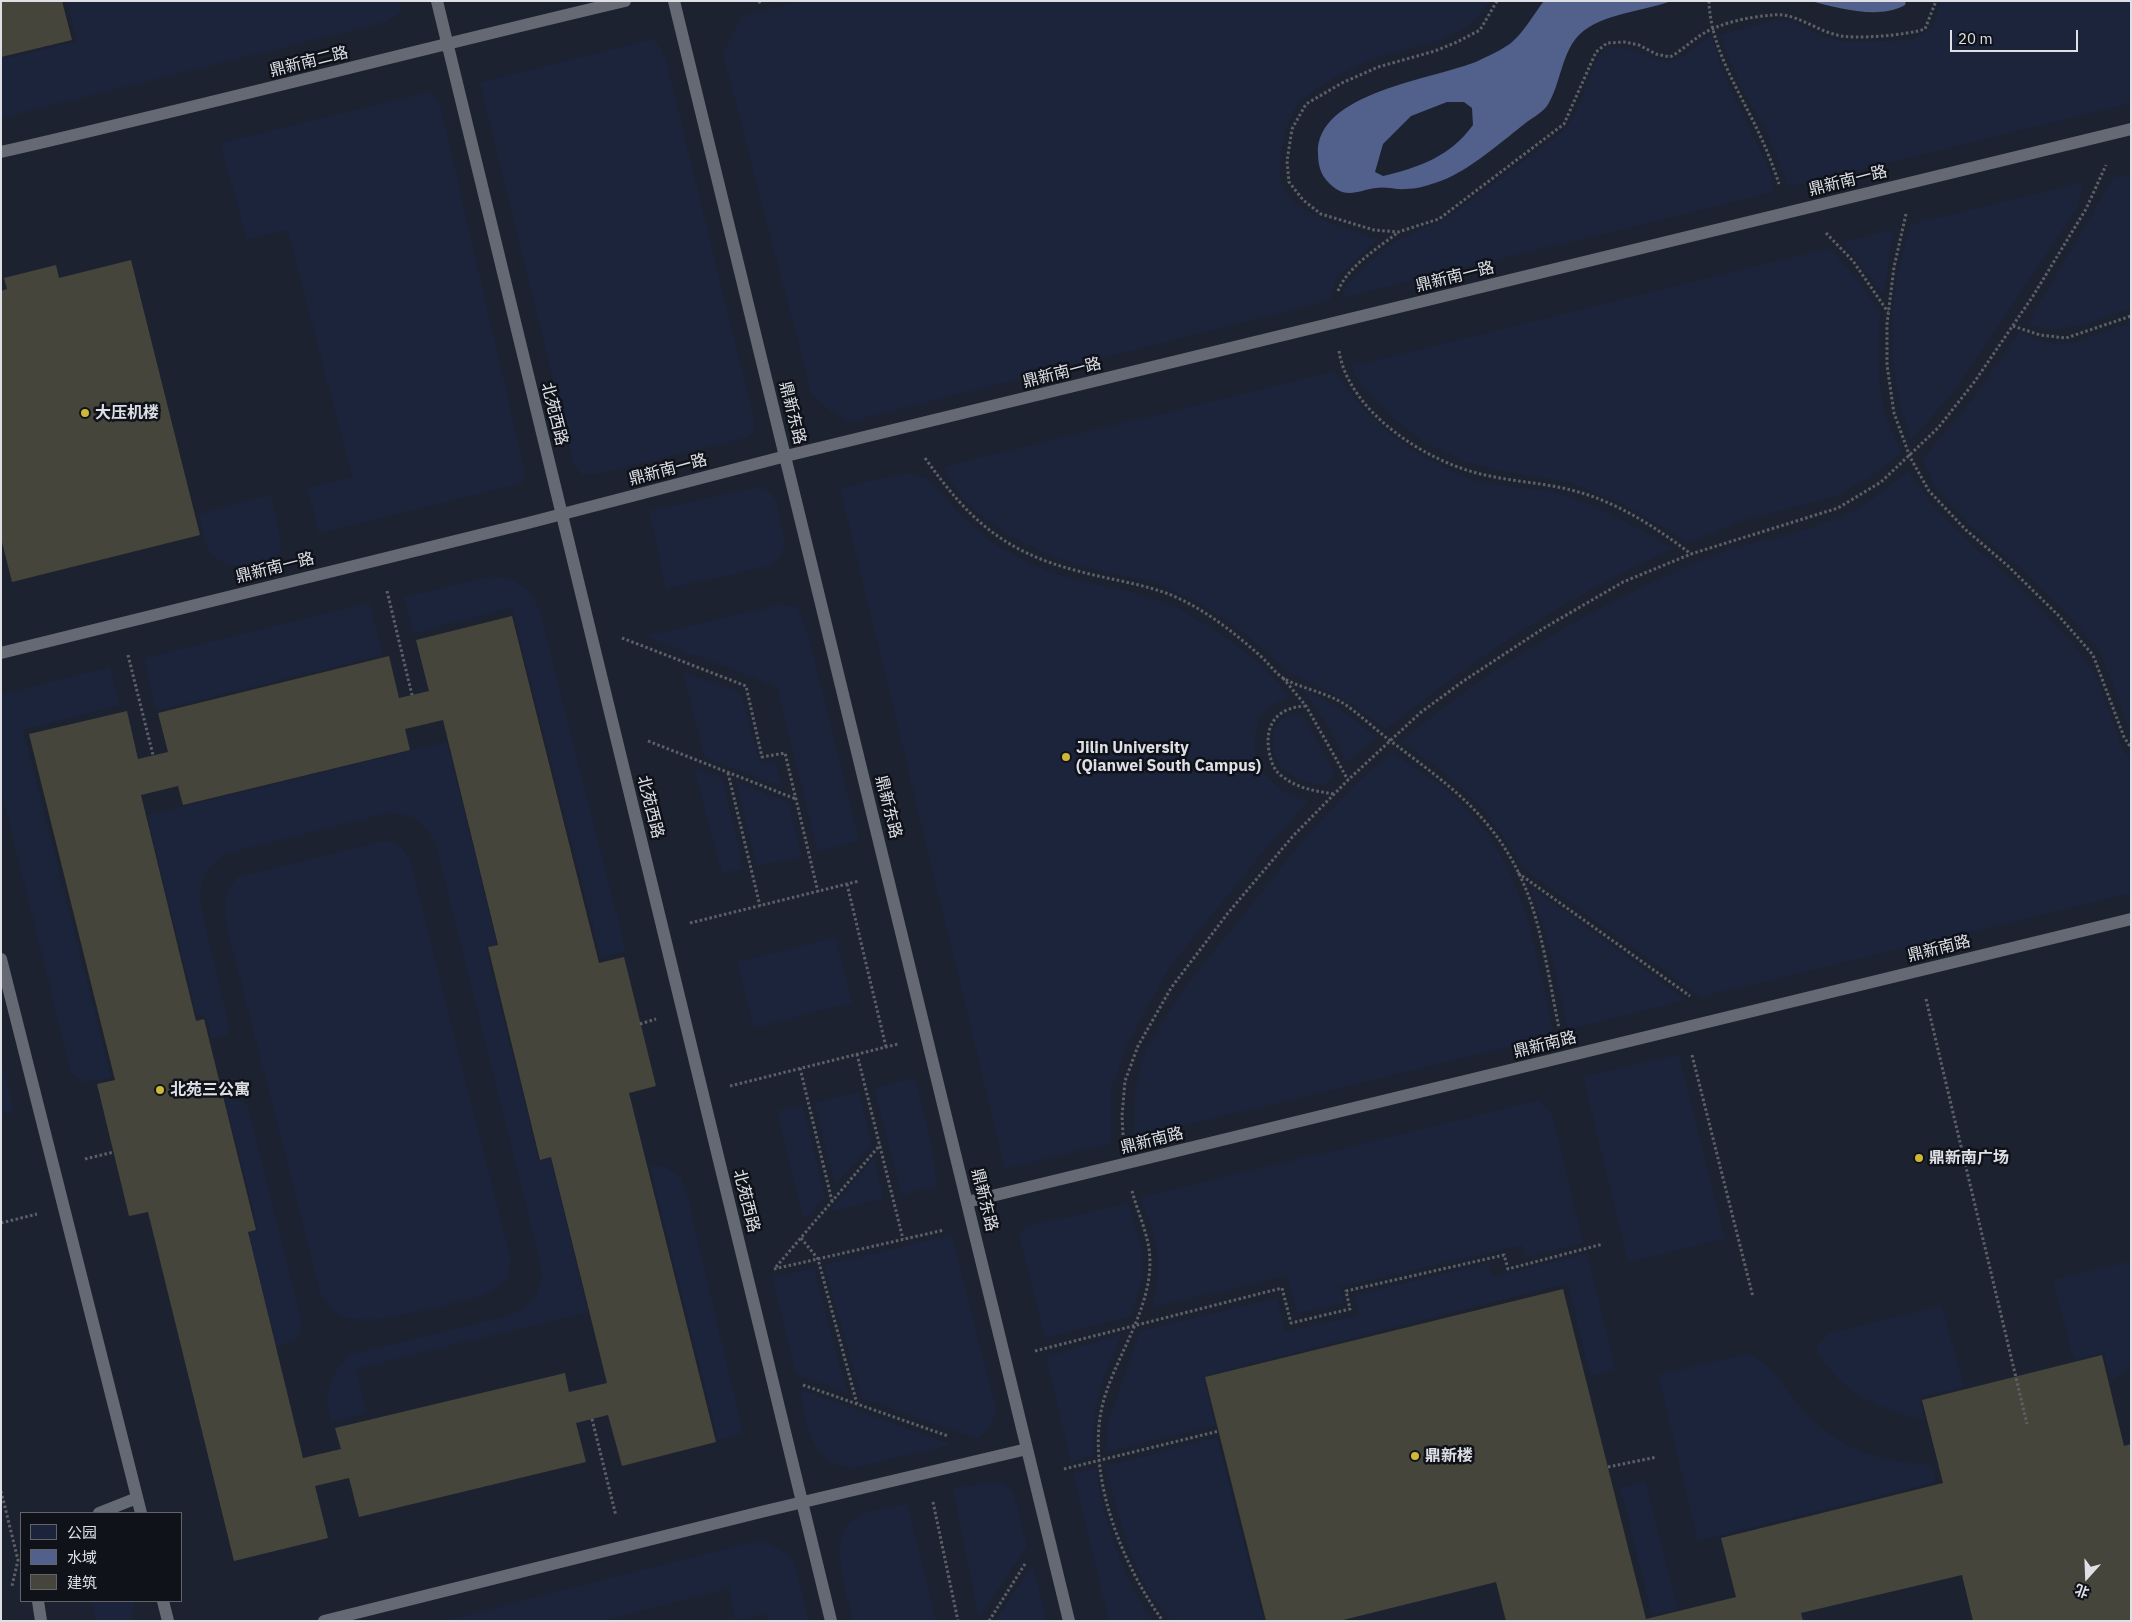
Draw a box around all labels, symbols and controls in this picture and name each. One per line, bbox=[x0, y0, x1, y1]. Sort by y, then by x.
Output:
scale bar bbox=[1952, 20, 2080, 52]
text: 20 m bbox=[1958, 29, 1993, 48]
street label: 鼎新南二路 bbox=[268, 43, 350, 81]
street label: 鼎新南一路 bbox=[1807, 162, 1889, 200]
street label: 鼎新南一路 bbox=[1414, 258, 1496, 296]
street label: 鼎新南一路 bbox=[1021, 354, 1103, 392]
street label: 鼎新东路 bbox=[775, 380, 809, 446]
street label: 北苑西路 bbox=[537, 381, 571, 447]
place label: 大压机楼 bbox=[95, 403, 159, 423]
marker: 大压机楼 bbox=[79, 407, 91, 419]
street label: 鼎新南一路 bbox=[627, 450, 709, 490]
street label: 鼎新南一路 bbox=[234, 549, 316, 587]
place label: Jilin University (Qianwei South Campus) bbox=[1076, 738, 1261, 776]
marker: Jilin University (Qianwei South Campus) bbox=[1060, 751, 1072, 763]
street label: 北苑西路 bbox=[633, 774, 667, 840]
street label: 鼎新东路 bbox=[871, 774, 905, 840]
street label: 鼎新南路 bbox=[1906, 932, 1972, 966]
street label: 鼎新南路 bbox=[1512, 1028, 1578, 1062]
place label: 北苑三公寓 bbox=[170, 1080, 250, 1100]
marker: 北苑三公寓 bbox=[154, 1084, 166, 1096]
street label: 鼎新南路 bbox=[1119, 1124, 1185, 1158]
place label: 鼎新南广场 bbox=[1929, 1148, 2009, 1168]
marker: 鼎新南广场 bbox=[1913, 1152, 1925, 1164]
street label: 鼎新东路 bbox=[967, 1167, 1001, 1233]
street label: 北苑西路 bbox=[729, 1168, 763, 1234]
place label: 鼎新楼 bbox=[1425, 1446, 1473, 1466]
marker: 鼎新楼 bbox=[1409, 1450, 1421, 1462]
legend bbox=[20, 1512, 182, 1602]
text: 公园 bbox=[67, 1523, 97, 1542]
text: 水域 bbox=[67, 1548, 97, 1567]
north arrow bbox=[2062, 1552, 2112, 1602]
text: 建筑 bbox=[67, 1573, 97, 1592]
text: 北 bbox=[2072, 1580, 2092, 1602]

